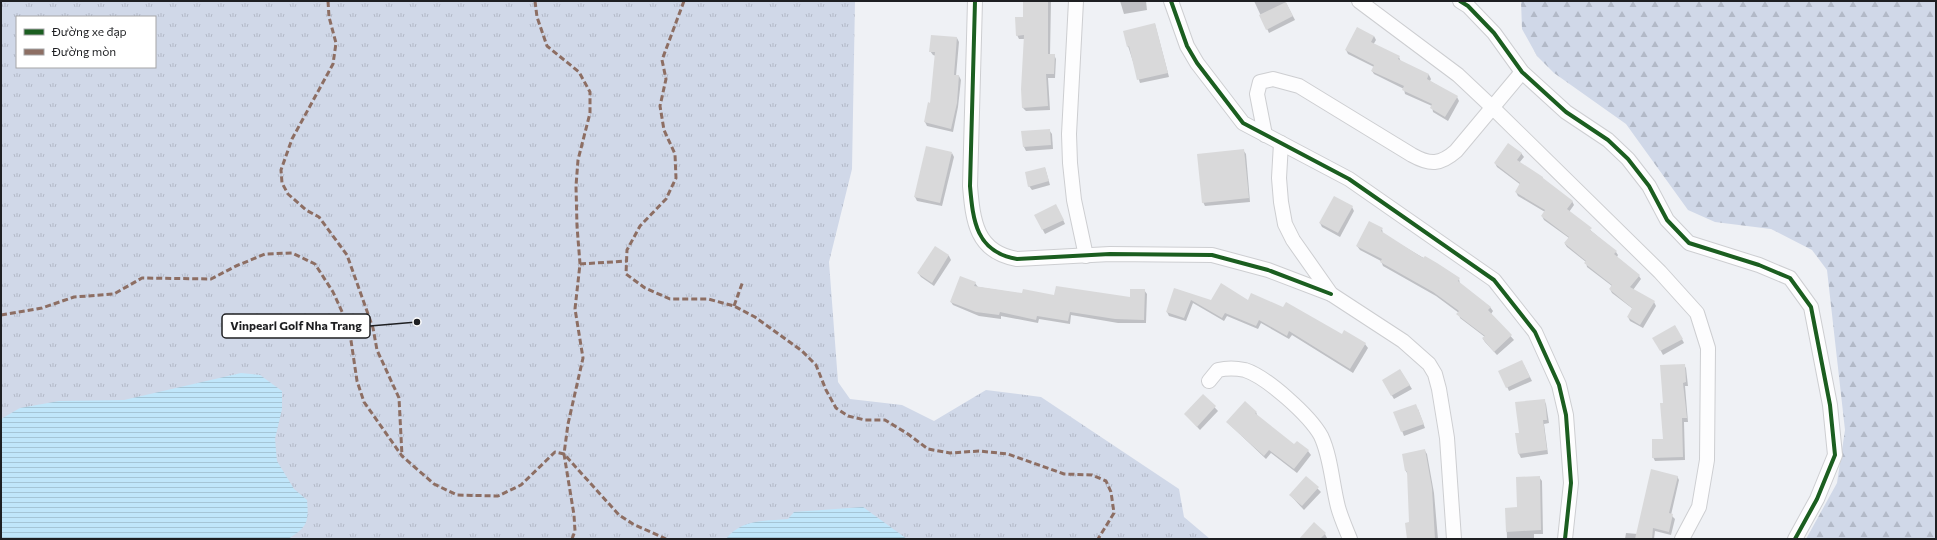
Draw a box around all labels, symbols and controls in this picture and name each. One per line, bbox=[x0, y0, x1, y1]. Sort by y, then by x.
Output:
legend bbox=[16, 16, 156, 68]
text: Đường xe đạp bbox=[51, 24, 127, 38]
text: Đường mòn bbox=[51, 44, 116, 58]
callout: Vinpearl Golf Nha Trang bbox=[222, 314, 370, 338]
text: Vinpearl Golf Nha Trang bbox=[230, 318, 362, 332]

